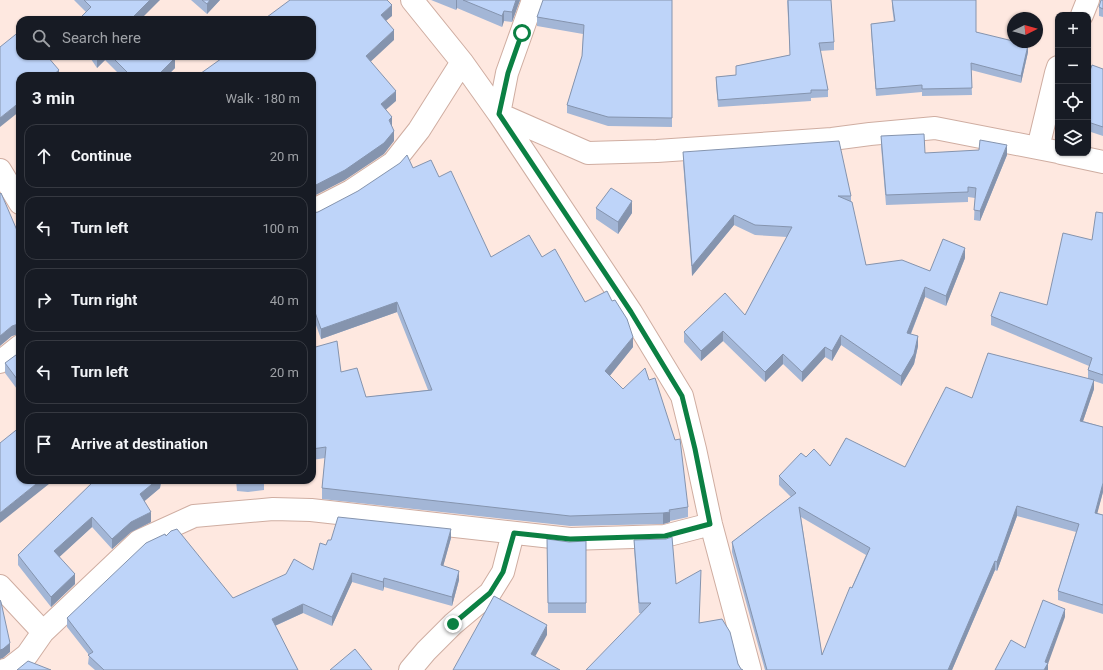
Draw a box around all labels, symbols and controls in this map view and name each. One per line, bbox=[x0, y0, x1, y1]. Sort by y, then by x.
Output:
north arrow bbox=[1007, 12, 1043, 48]
map controls bbox=[1055, 12, 1091, 156]
button: + bbox=[1055, 12, 1091, 48]
search box bbox=[16, 16, 316, 60]
route start bbox=[513, 24, 531, 42]
icon: search bbox=[30, 27, 52, 49]
text: Search here bbox=[62, 29, 141, 47]
button: − bbox=[1055, 48, 1091, 84]
button: locate bbox=[1055, 84, 1091, 120]
text: 3 min bbox=[32, 88, 75, 108]
text: Walk · 180 m bbox=[225, 91, 300, 106]
button: layers bbox=[1055, 120, 1091, 156]
icon: ahead bbox=[33, 145, 55, 167]
text: Continue bbox=[71, 147, 132, 165]
text: 20 m bbox=[270, 149, 299, 164]
icon: left bbox=[33, 217, 55, 239]
text: Turn left bbox=[71, 219, 128, 237]
text: 100 m bbox=[262, 221, 299, 236]
icon: right bbox=[33, 289, 55, 311]
text: Turn right bbox=[71, 291, 137, 309]
text: 40 m bbox=[270, 293, 299, 308]
icon: left bbox=[33, 361, 55, 383]
text: Turn left bbox=[71, 363, 128, 381]
text: 20 m bbox=[270, 365, 299, 380]
icon: arrive bbox=[33, 433, 55, 455]
text: Arrive at destination bbox=[71, 435, 208, 453]
route end bbox=[444, 615, 462, 633]

